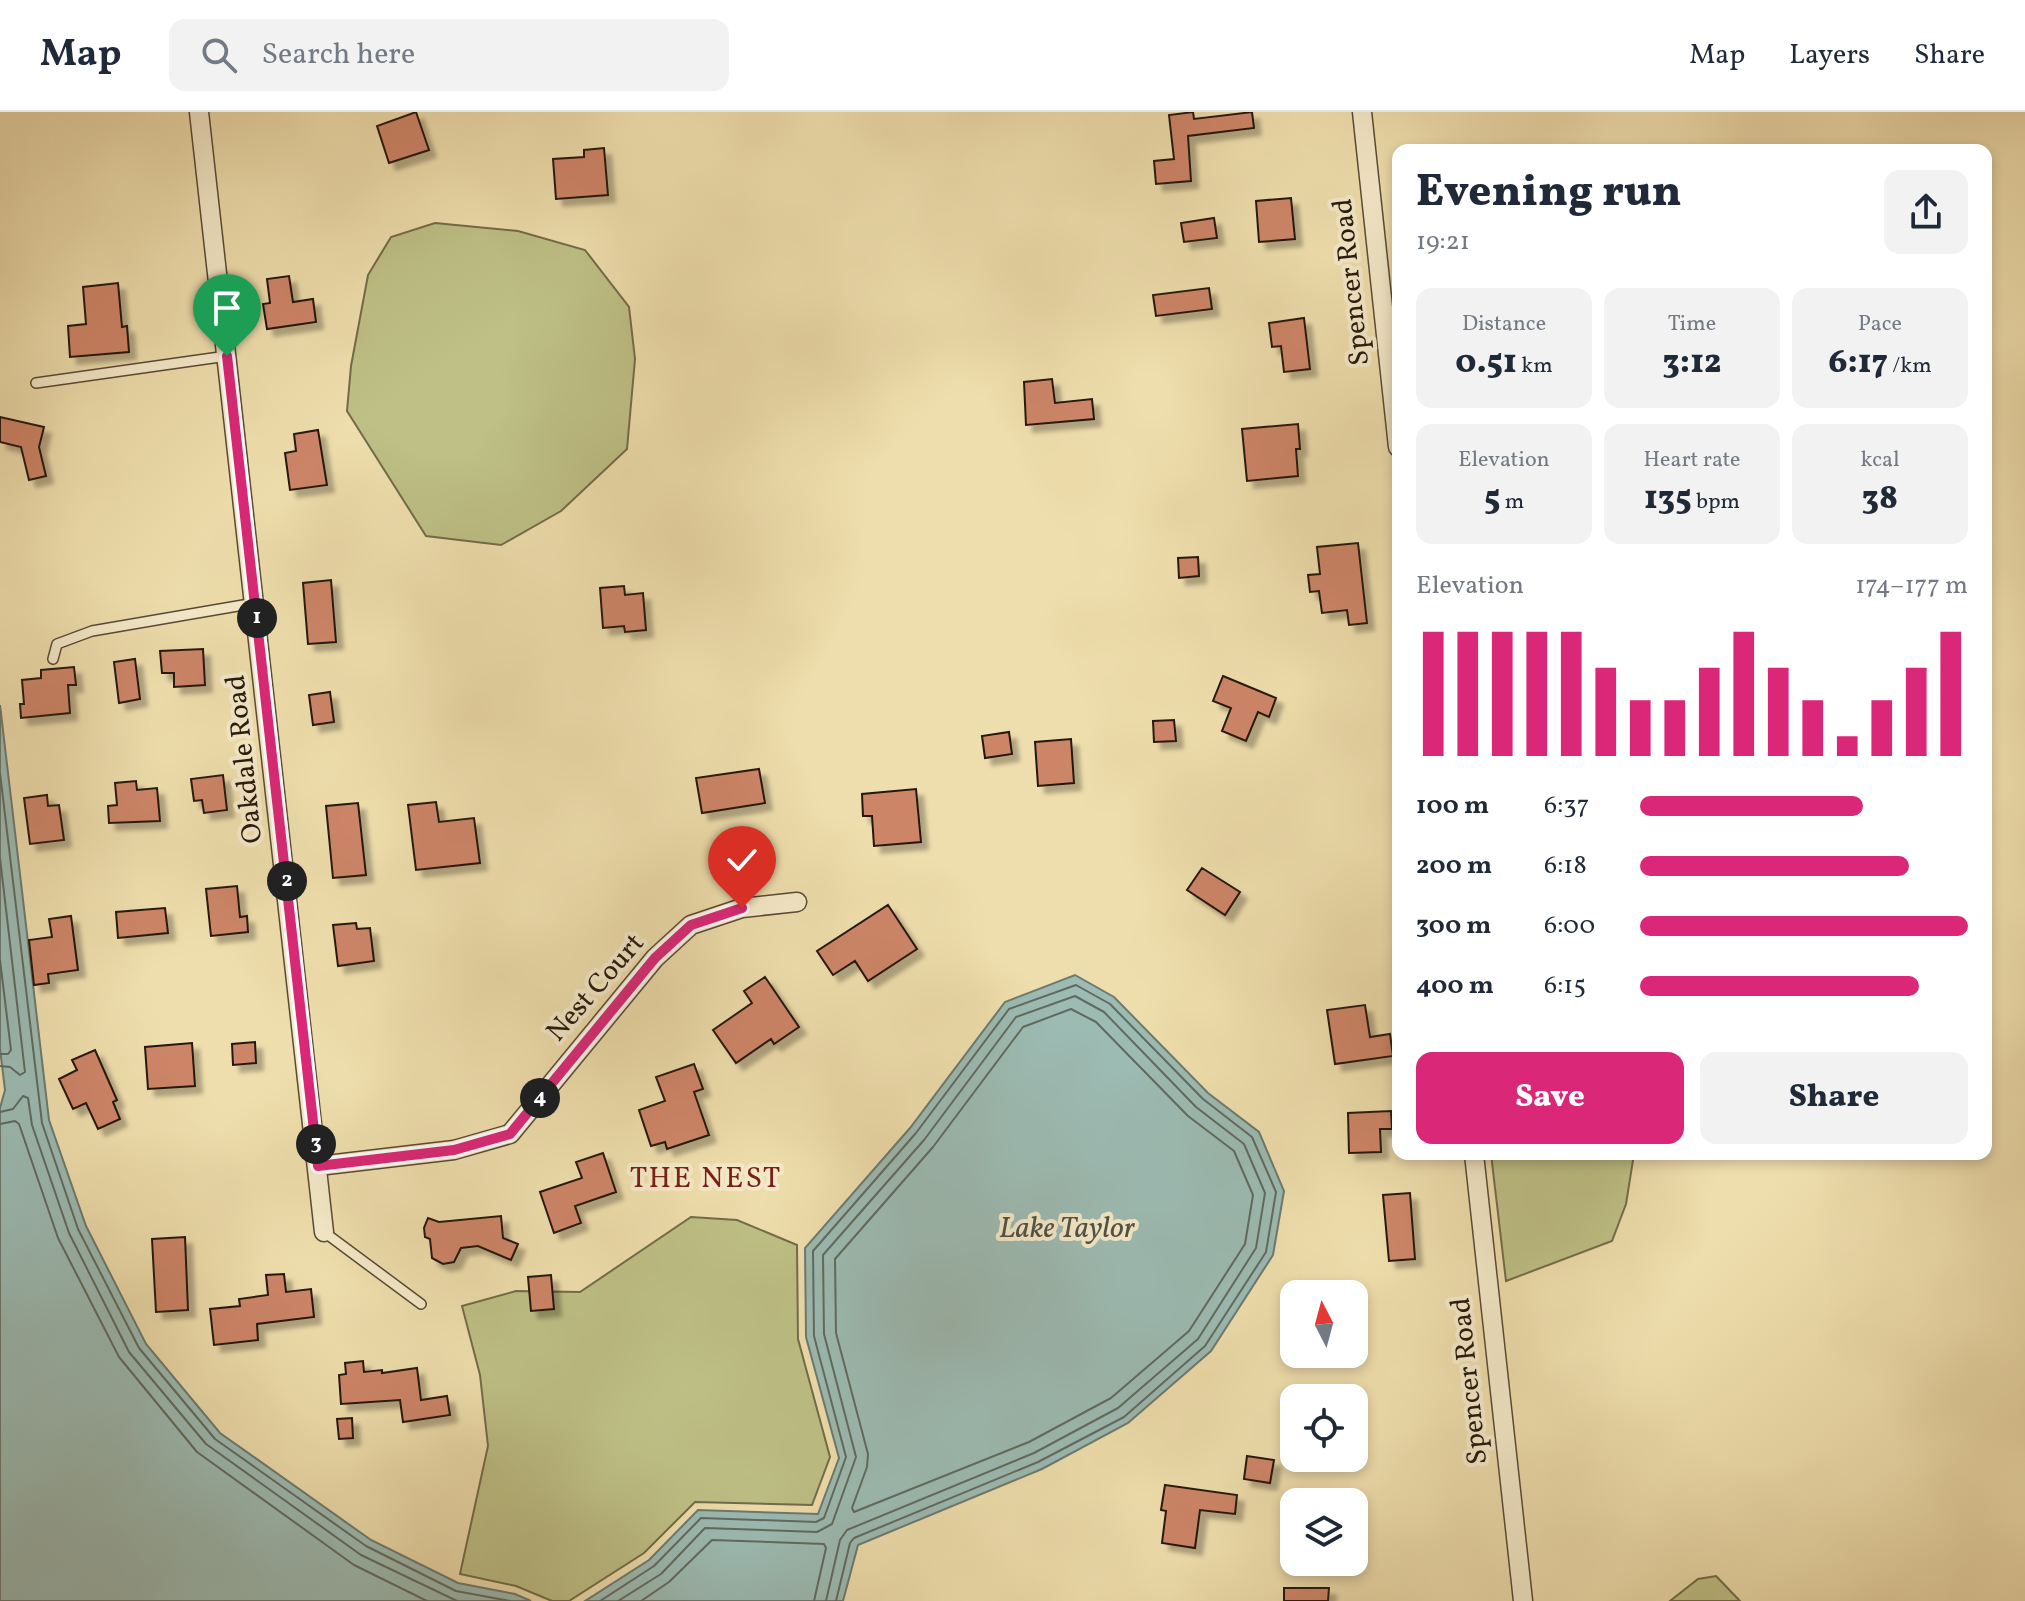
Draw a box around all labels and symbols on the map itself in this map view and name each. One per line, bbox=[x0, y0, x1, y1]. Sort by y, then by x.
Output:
street label: Spencer Road bbox=[1324, 196, 1380, 368]
pin bbox=[193, 274, 261, 356]
pin: 1 bbox=[237, 598, 277, 638]
street label: Oakdale Road bbox=[217, 673, 273, 845]
pin bbox=[708, 826, 776, 908]
pin: 2 bbox=[267, 861, 307, 901]
street label: Nest Court bbox=[538, 925, 654, 1051]
pin: 4 bbox=[520, 1078, 560, 1118]
pin: 3 bbox=[296, 1124, 336, 1164]
district label: THE NEST bbox=[630, 1158, 782, 1200]
water label: Lake Taylor bbox=[999, 1208, 1136, 1250]
north arrow bbox=[1280, 1280, 1368, 1368]
street label: Spencer Road bbox=[1442, 1295, 1498, 1467]

